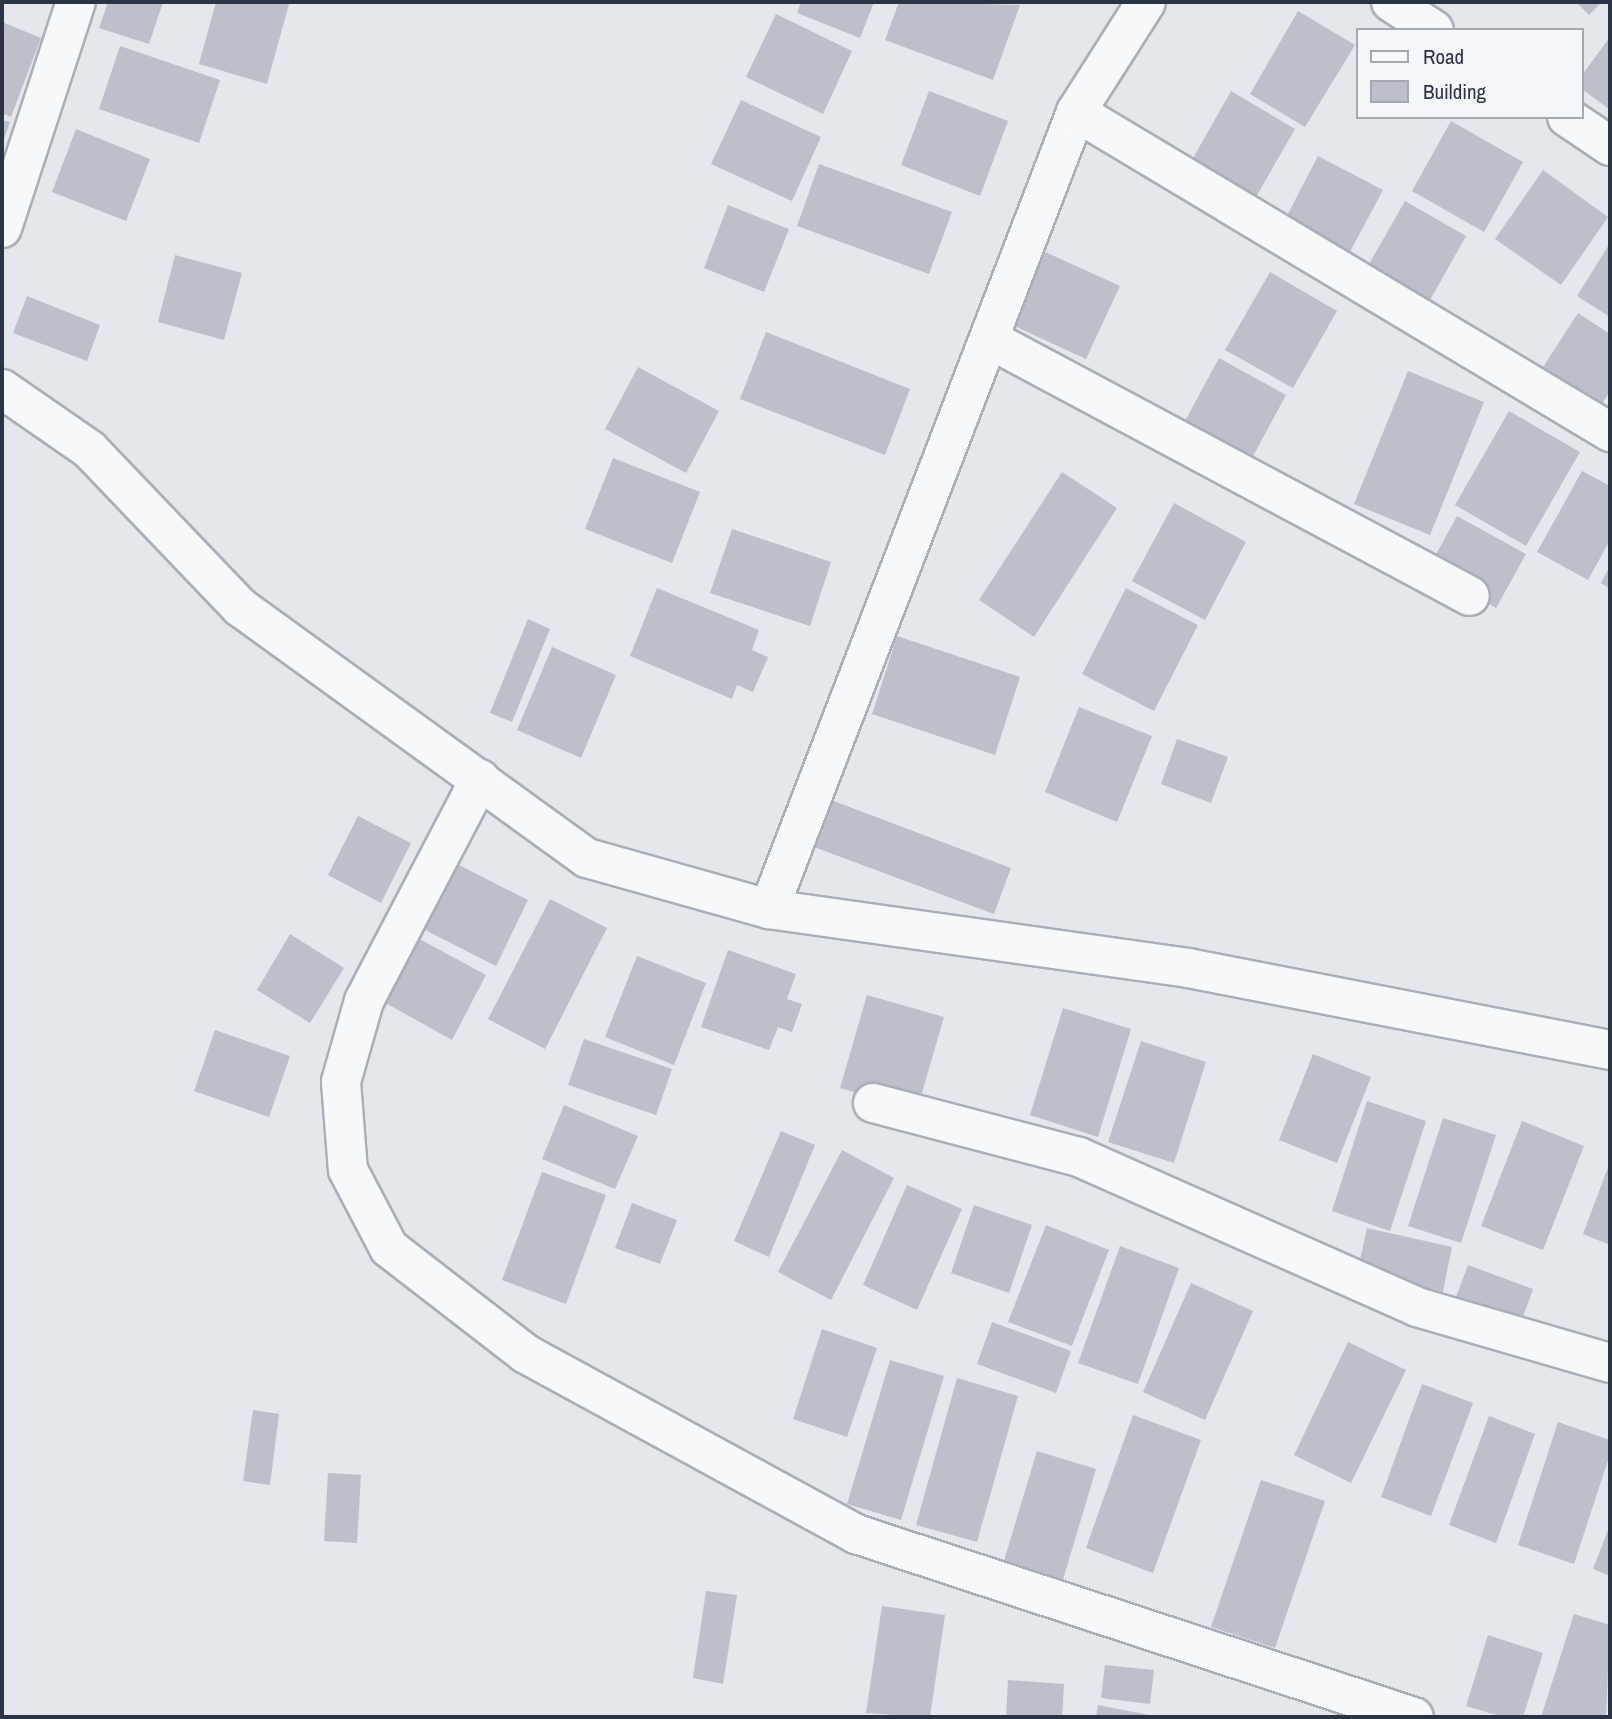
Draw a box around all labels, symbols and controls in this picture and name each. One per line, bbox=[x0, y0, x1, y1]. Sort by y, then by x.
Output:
legend bbox=[1356, 28, 1584, 119]
text: Road bbox=[1423, 42, 1464, 71]
text: Building bbox=[1423, 77, 1486, 106]

